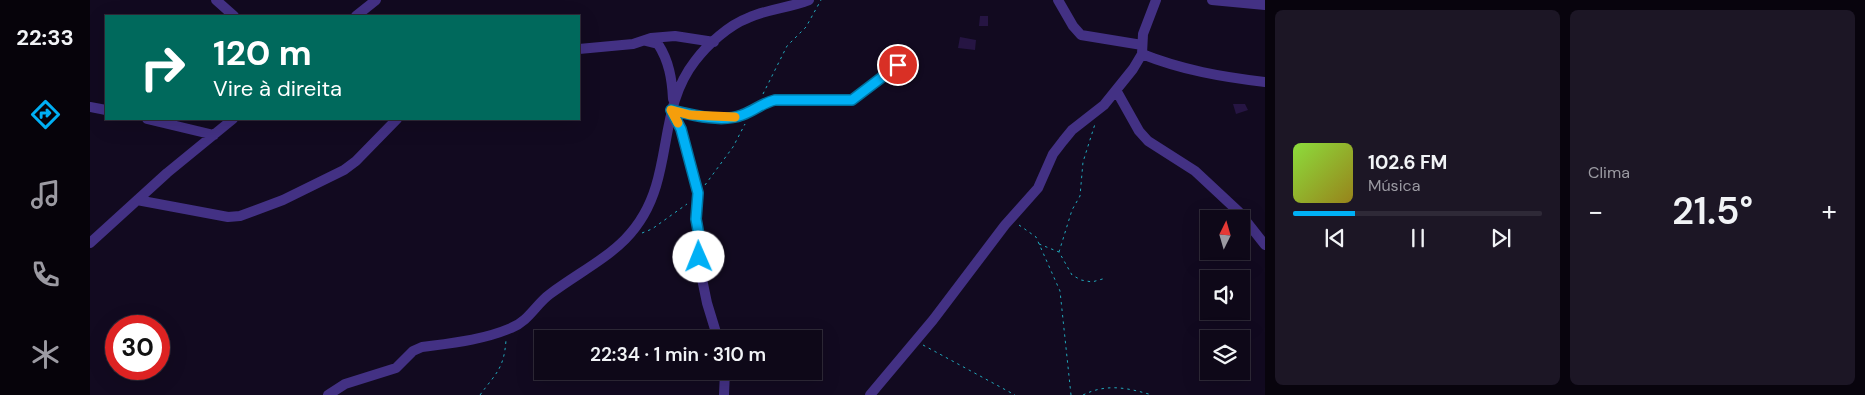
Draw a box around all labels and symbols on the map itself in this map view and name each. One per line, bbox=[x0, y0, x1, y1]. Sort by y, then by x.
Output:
pin bbox=[877, 44, 919, 86]
north arrow bbox=[1200, 210, 1250, 260]
position arrow bbox=[672, 230, 724, 282]
speed limit sign: 30 bbox=[105, 315, 170, 380]

